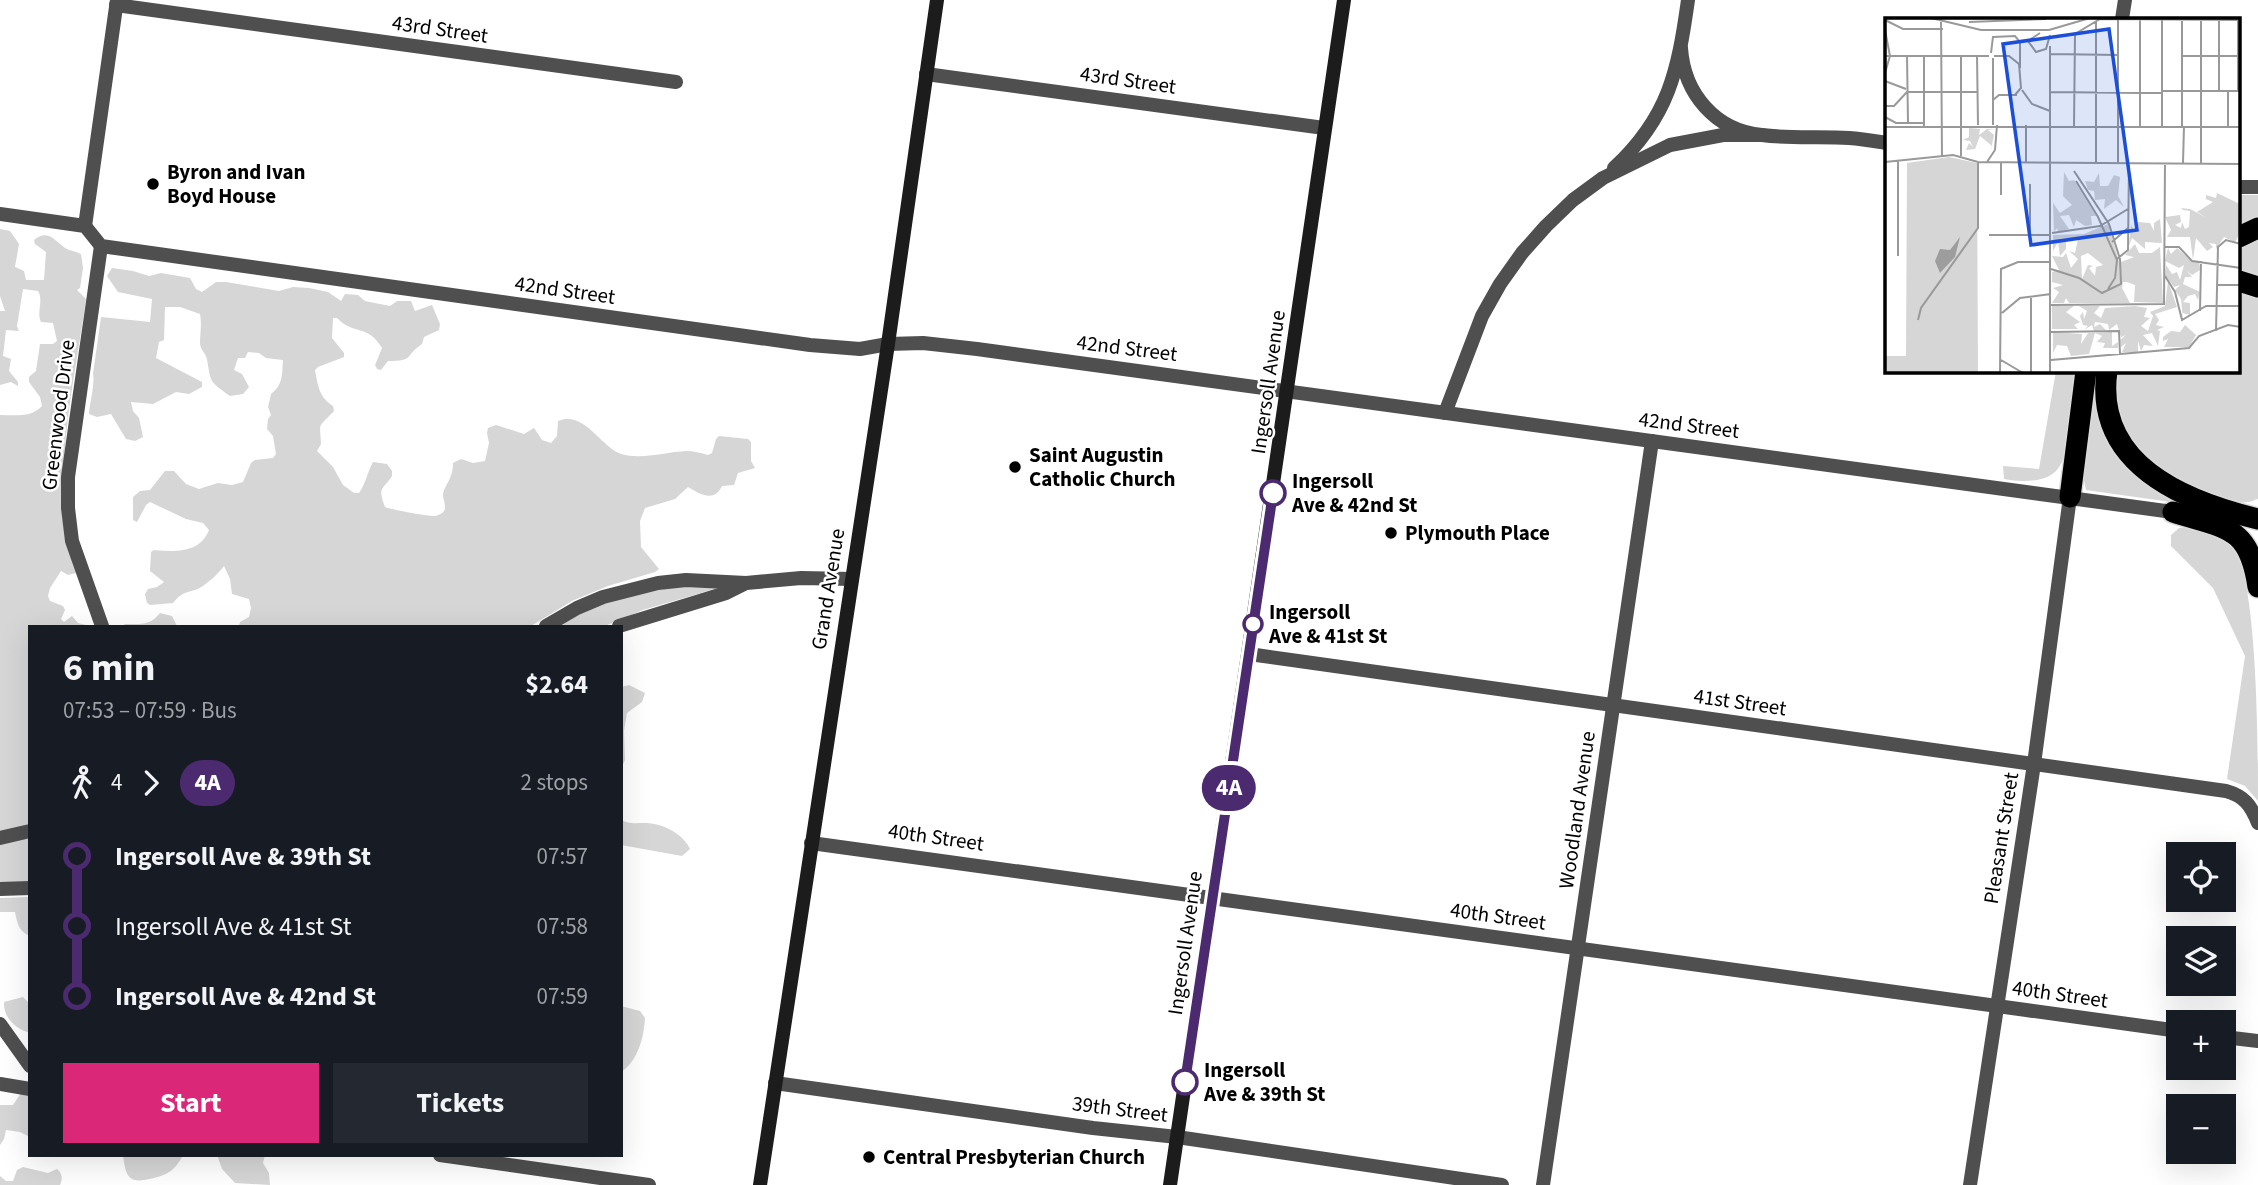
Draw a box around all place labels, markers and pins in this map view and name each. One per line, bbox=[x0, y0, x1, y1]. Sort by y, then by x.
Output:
place label: Byron and Ivan Boyd House bbox=[167, 157, 306, 211]
marker: Byron and Ivan Boyd House bbox=[145, 176, 161, 192]
place label: Saint Augustin Catholic Church bbox=[1029, 440, 1176, 494]
marker: Saint Augustin Catholic Church bbox=[1007, 459, 1023, 475]
place label: Ingersoll Ave & 42nd St bbox=[1291, 466, 1417, 520]
marker: Ingersoll Ave & 42nd St bbox=[1260, 480, 1286, 506]
place label: Plymouth Place bbox=[1405, 518, 1550, 548]
marker: Plymouth Place bbox=[1383, 525, 1399, 541]
place label: Ingersoll Ave & 41st St bbox=[1268, 597, 1387, 651]
marker: Ingersoll Ave & 41st St bbox=[1243, 614, 1263, 634]
place label: Ingersoll Ave & 39th St bbox=[1203, 1055, 1325, 1109]
marker: Ingersoll Ave & 39th St bbox=[1172, 1069, 1198, 1095]
place label: Central Presbyterian Church bbox=[883, 1142, 1145, 1172]
marker: Central Presbyterian Church bbox=[861, 1149, 877, 1165]

